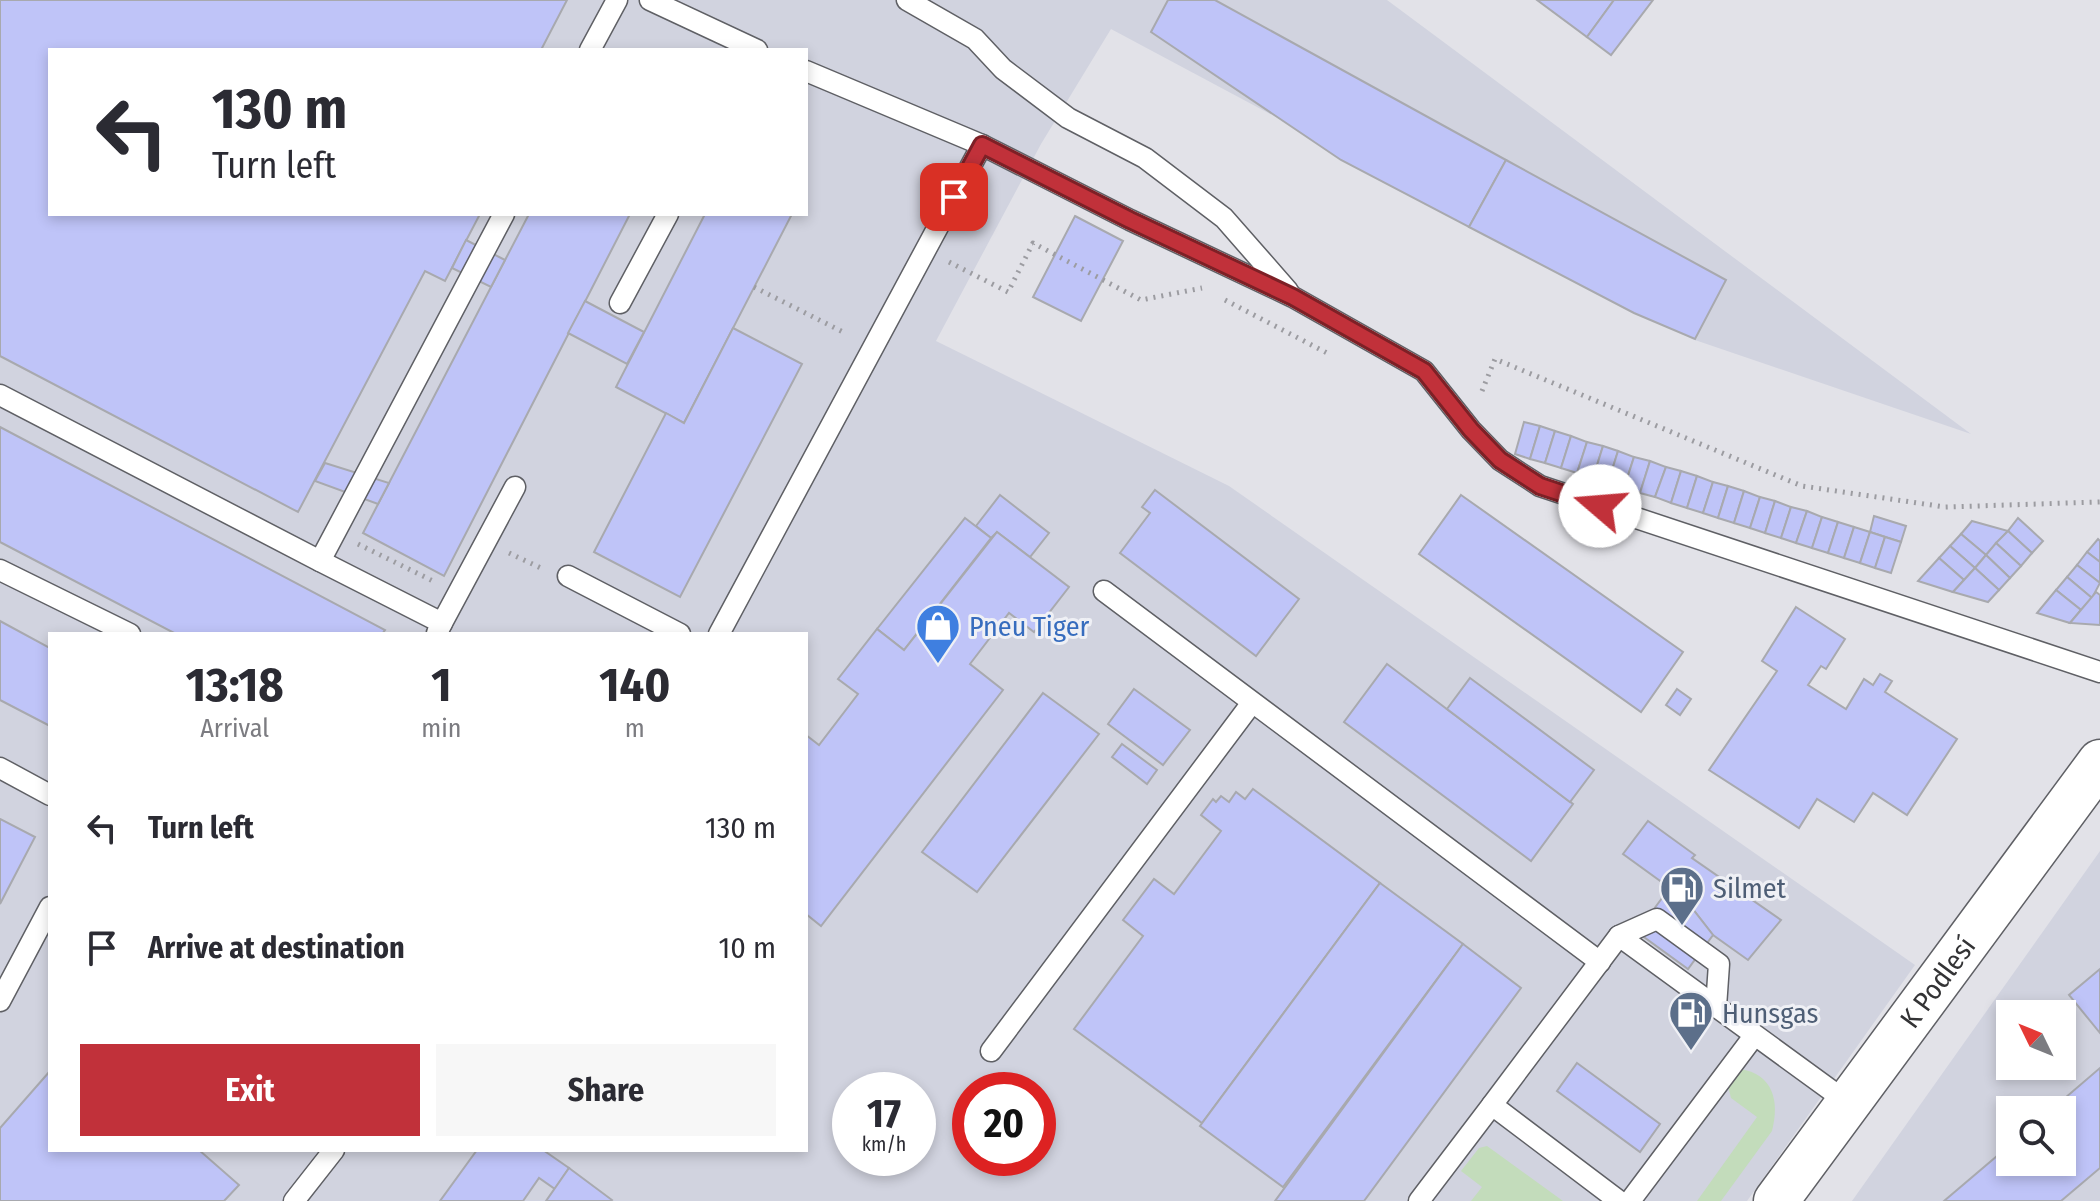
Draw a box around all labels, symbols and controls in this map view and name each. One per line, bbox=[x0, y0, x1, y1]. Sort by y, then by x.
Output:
text: 130 m bbox=[212, 76, 347, 143]
icon: left bbox=[80, 80, 184, 184]
text: Turn left bbox=[212, 144, 336, 188]
pin bbox=[920, 163, 988, 231]
icon: arrive bbox=[932, 175, 976, 219]
position arrow bbox=[1558, 464, 1642, 548]
shop icon: Pneu Tiger bbox=[914, 602, 962, 665]
place label: Pneu Tiger bbox=[969, 610, 1089, 643]
text: 13:18 bbox=[186, 656, 284, 714]
text: 1 bbox=[431, 656, 452, 714]
text: 140 bbox=[599, 656, 670, 714]
text: Arrival bbox=[200, 713, 269, 744]
text: min bbox=[421, 713, 462, 744]
text: m bbox=[625, 713, 645, 744]
icon: left bbox=[80, 806, 124, 850]
text: Turn left bbox=[148, 810, 254, 846]
text: 130 m bbox=[705, 810, 776, 846]
fuel station icon: Silmet bbox=[1658, 864, 1706, 927]
place label: Silmet bbox=[1713, 872, 1787, 905]
icon: arrive bbox=[80, 926, 124, 970]
text: Arrive at destination bbox=[148, 930, 405, 966]
text: 10 m bbox=[719, 930, 776, 966]
street label: K Podlesí bbox=[1893, 930, 1982, 1034]
fuel station icon: Hunsgas bbox=[1667, 989, 1715, 1052]
place label: Hunsgas bbox=[1722, 997, 1818, 1030]
north arrow bbox=[1996, 1000, 2076, 1080]
map controls bbox=[1996, 1000, 2076, 1176]
button: Exit bbox=[80, 1044, 420, 1136]
button: Share bbox=[436, 1044, 776, 1136]
speed limit sign: 20 bbox=[952, 1072, 1056, 1176]
text: 17 bbox=[867, 1090, 901, 1138]
button: search bbox=[1996, 1096, 2076, 1176]
text: km/h bbox=[862, 1132, 906, 1156]

